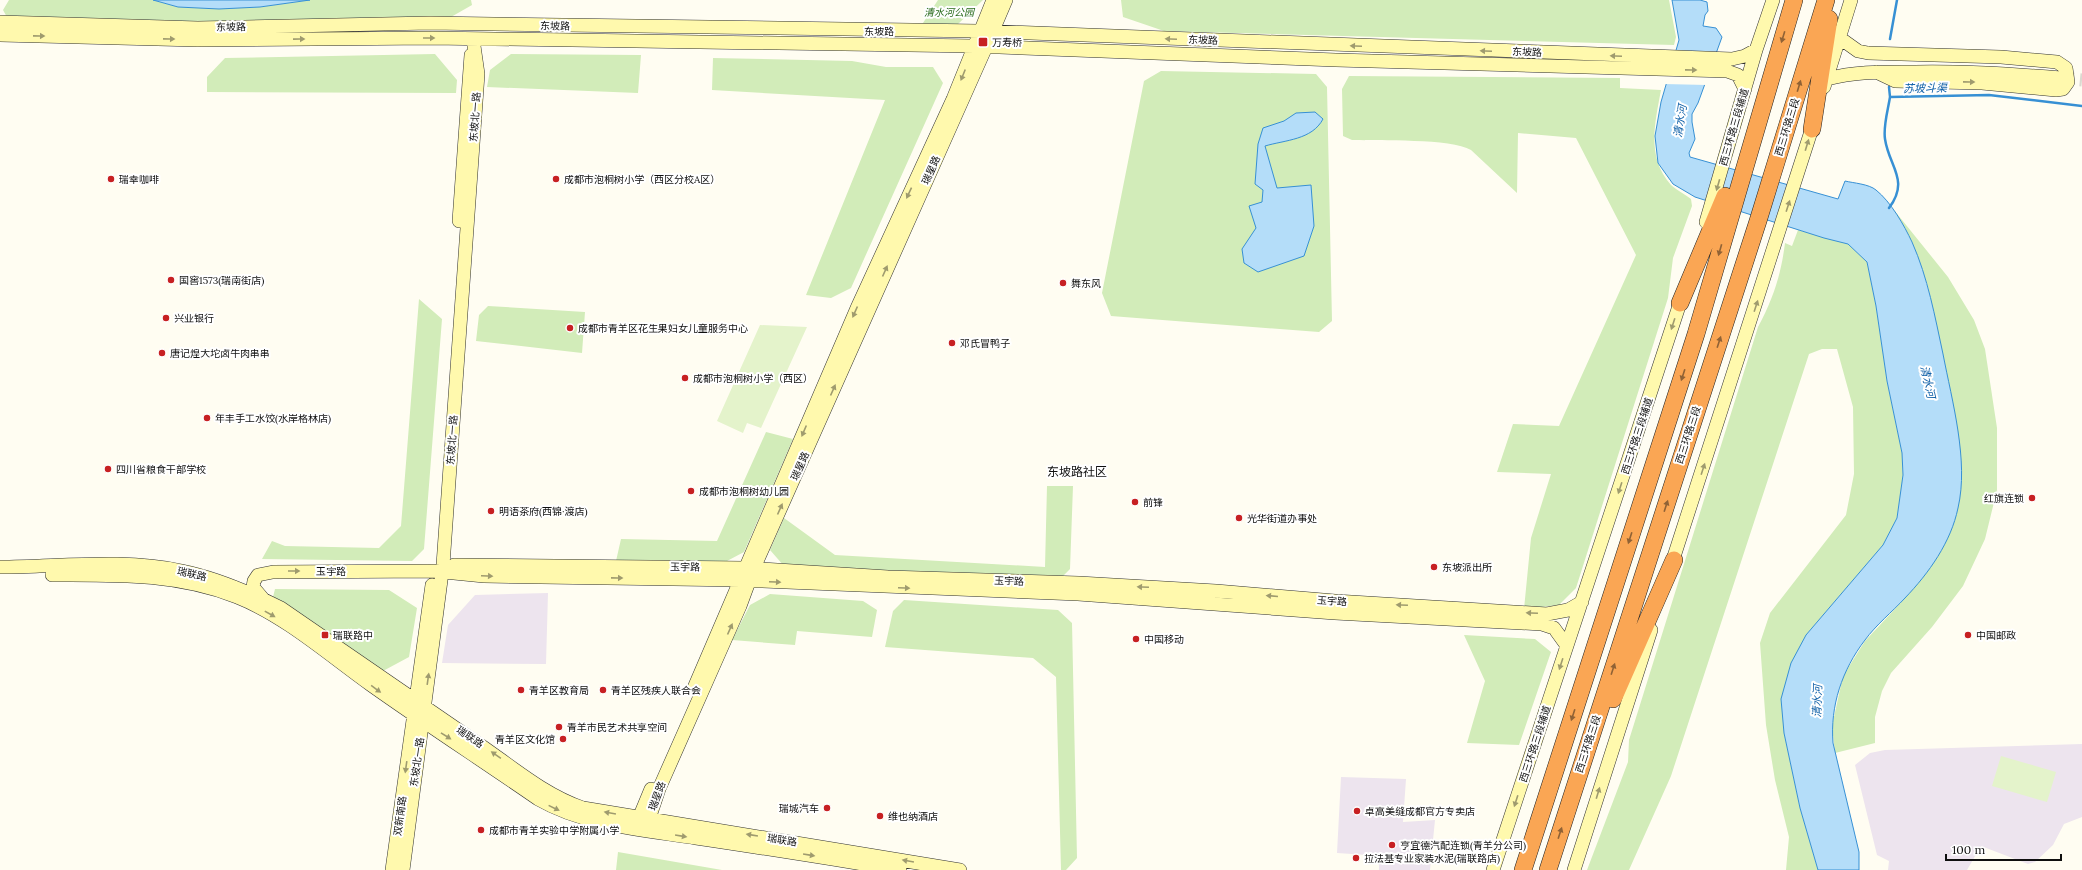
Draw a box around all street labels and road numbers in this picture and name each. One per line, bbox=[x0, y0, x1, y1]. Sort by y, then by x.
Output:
street label: 东坡路 bbox=[540, 19, 570, 33]
street label: 东坡路 bbox=[216, 20, 246, 34]
street label: 东坡路 bbox=[864, 25, 894, 38]
street label: 东坡路 bbox=[1188, 33, 1218, 47]
street label: 东坡路 bbox=[1512, 45, 1542, 59]
street label: 西三环路三段辅道 bbox=[1717, 87, 1751, 167]
street label: 东坡北一路 bbox=[467, 92, 483, 142]
street label: 西三环路三段 bbox=[1772, 96, 1802, 158]
street label: 瑞星路 bbox=[919, 154, 943, 186]
street label: 西三环路三段辅道 bbox=[1618, 396, 1656, 476]
street label: 西三环路三段 bbox=[1673, 404, 1703, 466]
street label: 东坡北一路 bbox=[444, 415, 460, 465]
street label: 瑞星路 bbox=[788, 450, 812, 482]
street label: 玉宇路 bbox=[670, 560, 700, 574]
street label: 瑞联路 bbox=[176, 564, 208, 584]
street label: 玉宇路 bbox=[316, 565, 346, 578]
street label: 玉宇路 bbox=[994, 574, 1024, 588]
street label: 玉宇路 bbox=[1317, 593, 1347, 609]
street label: 西三环路三段辅道 bbox=[1516, 704, 1554, 784]
street label: 西三环路三段 bbox=[1573, 713, 1603, 775]
street label: 瑞联路 bbox=[454, 723, 486, 751]
street label: 东坡北一路 bbox=[407, 736, 427, 788]
street label: 瑞星路 bbox=[646, 780, 668, 812]
street label: 双新南路 bbox=[391, 795, 409, 837]
street label: 瑞联路 bbox=[766, 831, 798, 849]

